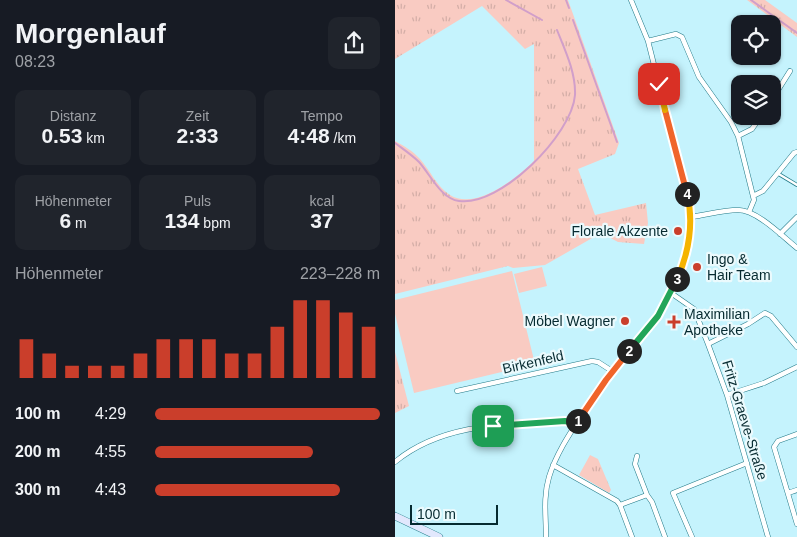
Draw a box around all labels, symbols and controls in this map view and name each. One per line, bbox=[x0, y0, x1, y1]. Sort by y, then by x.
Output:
map controls bbox=[731, 15, 781, 125]
button: locate bbox=[731, 15, 781, 65]
button: share bbox=[328, 17, 380, 69]
text: Morgenlauf bbox=[15, 18, 166, 49]
text: 08:23 bbox=[15, 53, 55, 70]
pin bbox=[638, 63, 680, 105]
icon: check bbox=[645, 70, 673, 98]
button: layers bbox=[731, 75, 781, 125]
text: Distanz bbox=[50, 108, 97, 124]
text: Zeit bbox=[186, 108, 209, 124]
text: Tempo bbox=[301, 108, 343, 124]
text: 0.53 bbox=[41, 124, 82, 147]
text: 2:33 bbox=[176, 124, 219, 147]
text: 4:48 bbox=[288, 124, 330, 147]
text: km bbox=[82, 130, 105, 146]
text: /km bbox=[330, 130, 356, 146]
pin: 4 bbox=[675, 182, 699, 206]
text: 4 bbox=[684, 186, 691, 202]
text: Höhenmeter bbox=[35, 193, 112, 209]
text: Puls bbox=[184, 193, 211, 209]
text: kcal bbox=[309, 193, 334, 209]
text: 6 bbox=[60, 209, 71, 232]
text: 134 bbox=[164, 209, 199, 232]
text: 37 bbox=[310, 209, 334, 232]
text: m bbox=[71, 215, 87, 231]
text: bpm bbox=[199, 215, 231, 231]
place label: Florale Akzente bbox=[572, 223, 668, 239]
marker: Florale Akzente bbox=[672, 225, 684, 237]
place label: Ingo & Hair Team bbox=[707, 251, 771, 283]
marker: Ingo & Hair Team bbox=[691, 261, 703, 273]
text: Höhenmeter bbox=[15, 265, 103, 282]
text: 223–228 m bbox=[300, 265, 380, 282]
pin: 3 bbox=[665, 266, 689, 292]
text: 3 bbox=[674, 271, 681, 287]
place label: Maximilian Apotheke bbox=[684, 306, 750, 338]
place label: Möbel Wagner bbox=[524, 313, 615, 329]
marker: Möbel Wagner bbox=[619, 315, 631, 327]
marker: Maximilian Apotheke bbox=[668, 316, 680, 328]
pin: 2 bbox=[617, 338, 641, 364]
text: 2 bbox=[626, 343, 633, 359]
street label: Birkenfeld bbox=[501, 347, 565, 377]
street label: Fritz-Graeve-Straße bbox=[719, 358, 771, 482]
text: 100 m bbox=[15, 405, 60, 422]
text: 4:29 bbox=[95, 405, 126, 422]
pin bbox=[472, 405, 514, 447]
pin: 1 bbox=[565, 408, 591, 434]
icon: arrive bbox=[479, 412, 507, 440]
text: 1 bbox=[575, 413, 582, 429]
text: 200 m bbox=[15, 443, 60, 460]
text: 4:55 bbox=[95, 443, 126, 460]
text: 300 m bbox=[15, 481, 60, 498]
text: 4:43 bbox=[95, 481, 126, 498]
scale bar bbox=[410, 502, 497, 525]
text: 100 m bbox=[417, 506, 456, 522]

